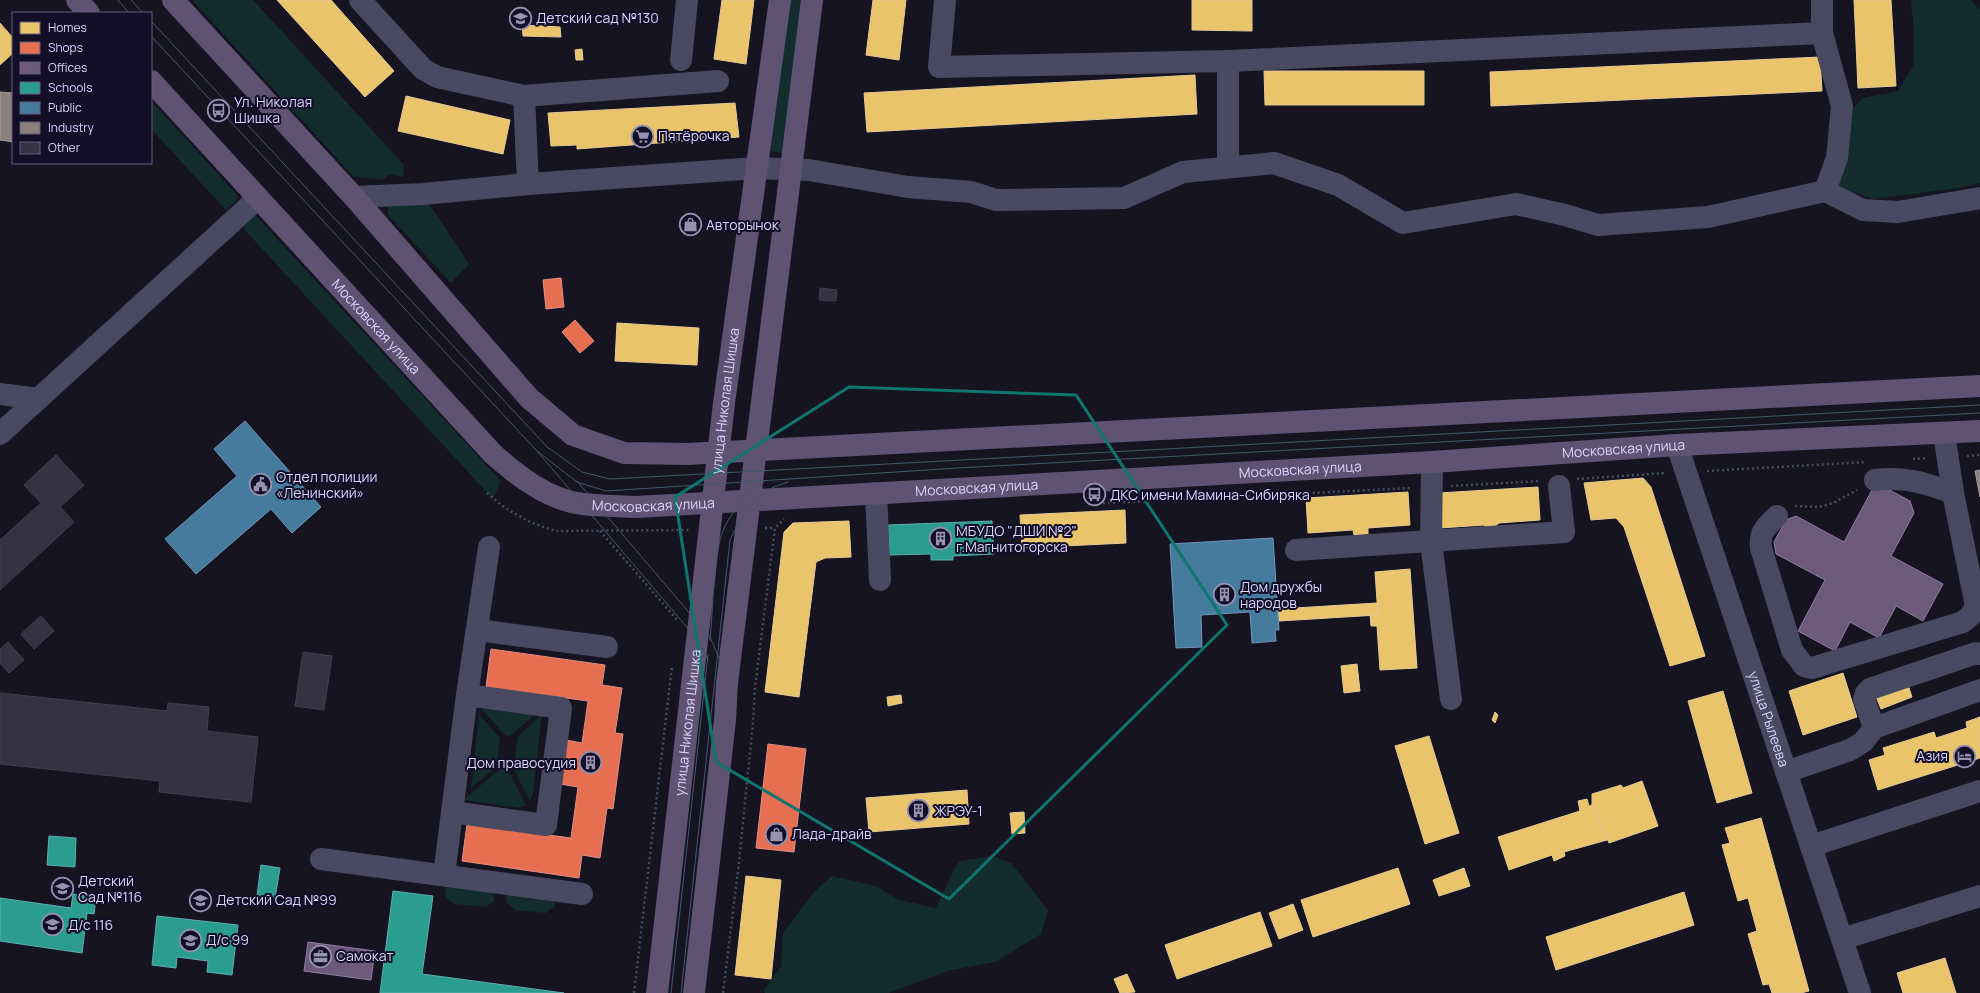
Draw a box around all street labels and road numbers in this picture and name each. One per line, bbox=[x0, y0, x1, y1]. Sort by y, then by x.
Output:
street label: Московская улица bbox=[328, 274, 425, 378]
street label: улица Николая Шишка bbox=[706, 326, 743, 475]
street label: Московская улица bbox=[1562, 435, 1685, 462]
street label: Московская улица bbox=[1238, 456, 1362, 482]
street label: Московская улица bbox=[915, 474, 1039, 500]
street label: Московская улица bbox=[591, 493, 715, 516]
street label: улица Николая Шишка bbox=[669, 648, 705, 797]
street label: улица Рылеева bbox=[1744, 669, 1794, 769]

